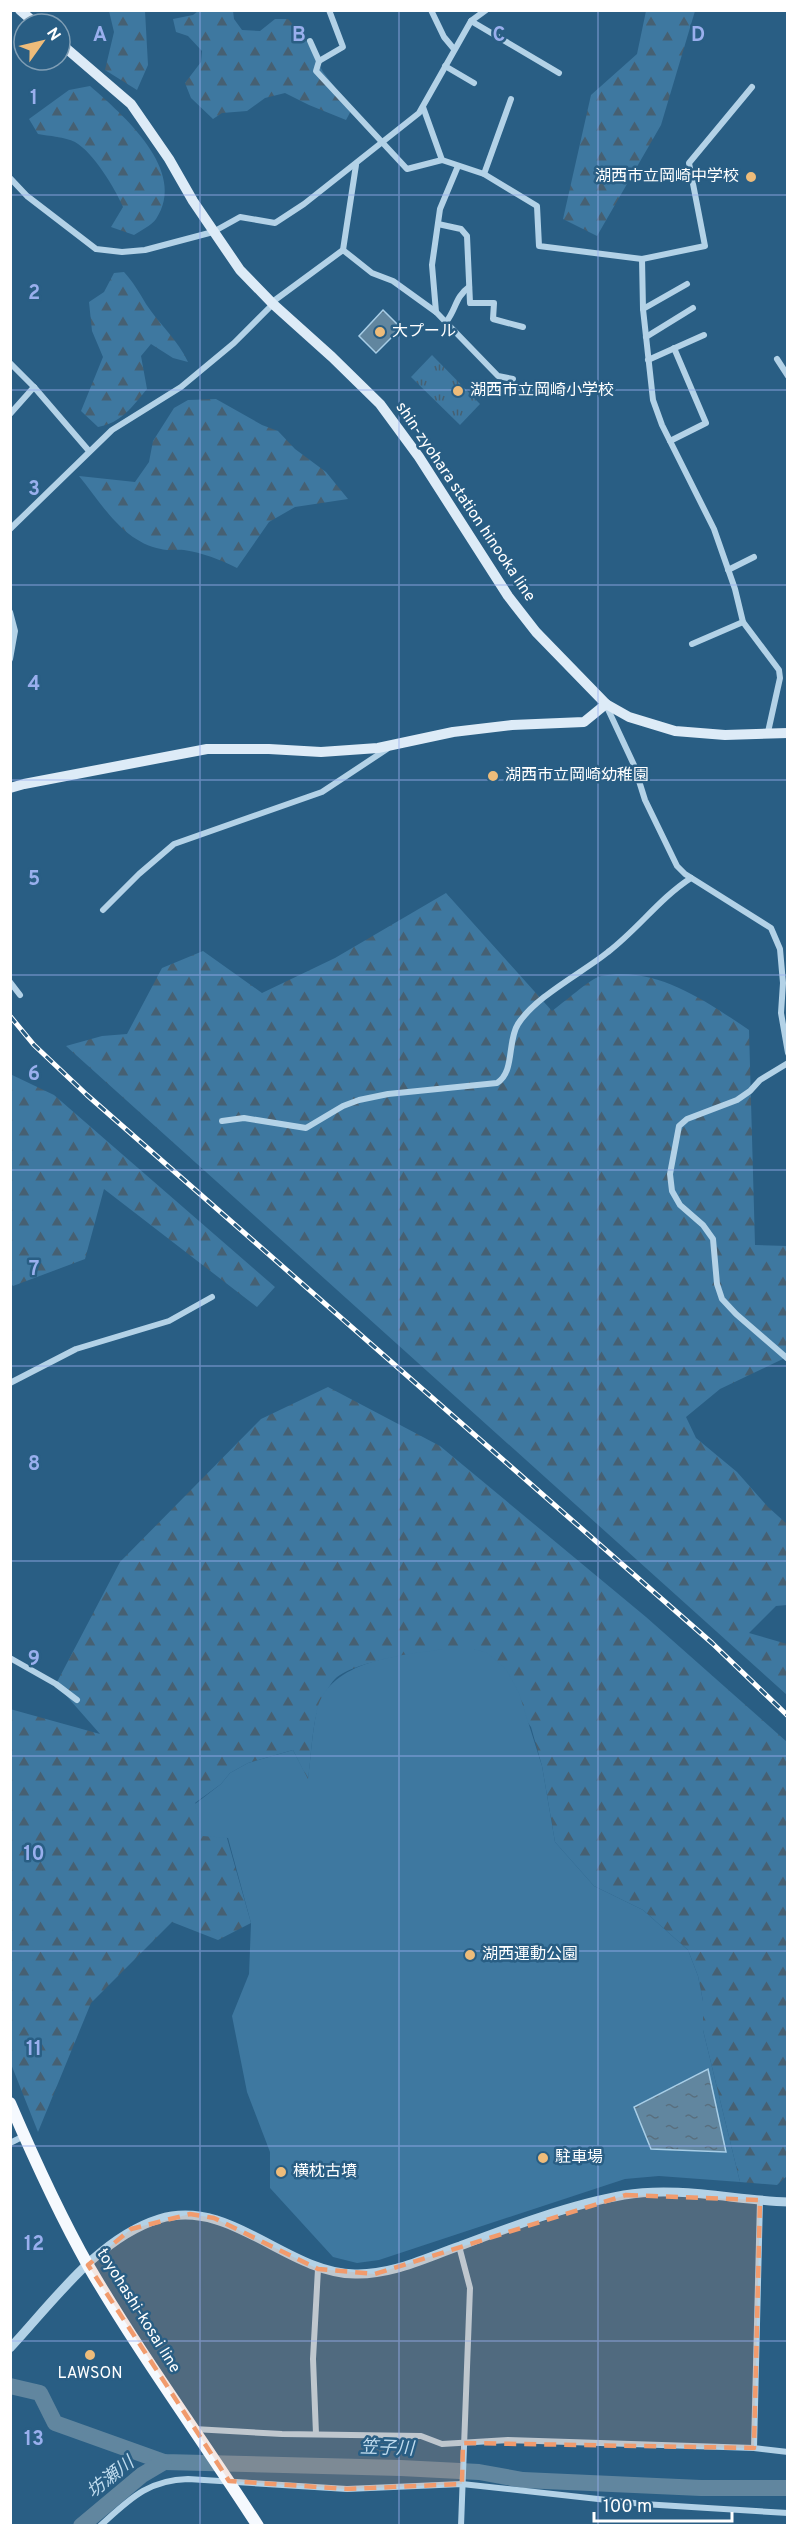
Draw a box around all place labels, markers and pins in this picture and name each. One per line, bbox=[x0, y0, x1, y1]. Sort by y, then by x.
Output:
place label: 湖西市立岡崎中学校 bbox=[595, 167, 739, 187]
marker: 湖西市立岡崎中学校 bbox=[744, 170, 758, 184]
place label: 大プール bbox=[392, 322, 456, 342]
marker: 大プール bbox=[373, 325, 387, 339]
place label: 湖西市立岡崎小学校 bbox=[470, 381, 614, 401]
marker: 湖西市立岡崎小学校 bbox=[451, 384, 465, 398]
place label: 湖西市立岡崎幼稚園 bbox=[505, 766, 649, 786]
marker: 湖西市立岡崎幼稚園 bbox=[486, 769, 500, 783]
place label: 湖西運動公園 bbox=[482, 1945, 578, 1965]
marker: 湖西運動公園 bbox=[463, 1948, 477, 1962]
place label: 駐車場 bbox=[555, 2148, 603, 2168]
marker: 駐車場 bbox=[536, 2151, 550, 2165]
place label: 横枕古墳 bbox=[293, 2162, 357, 2182]
marker: 横枕古墳 bbox=[274, 2165, 288, 2179]
marker: LAWSON bbox=[83, 2348, 97, 2362]
place label: LAWSON bbox=[57, 2364, 123, 2384]

